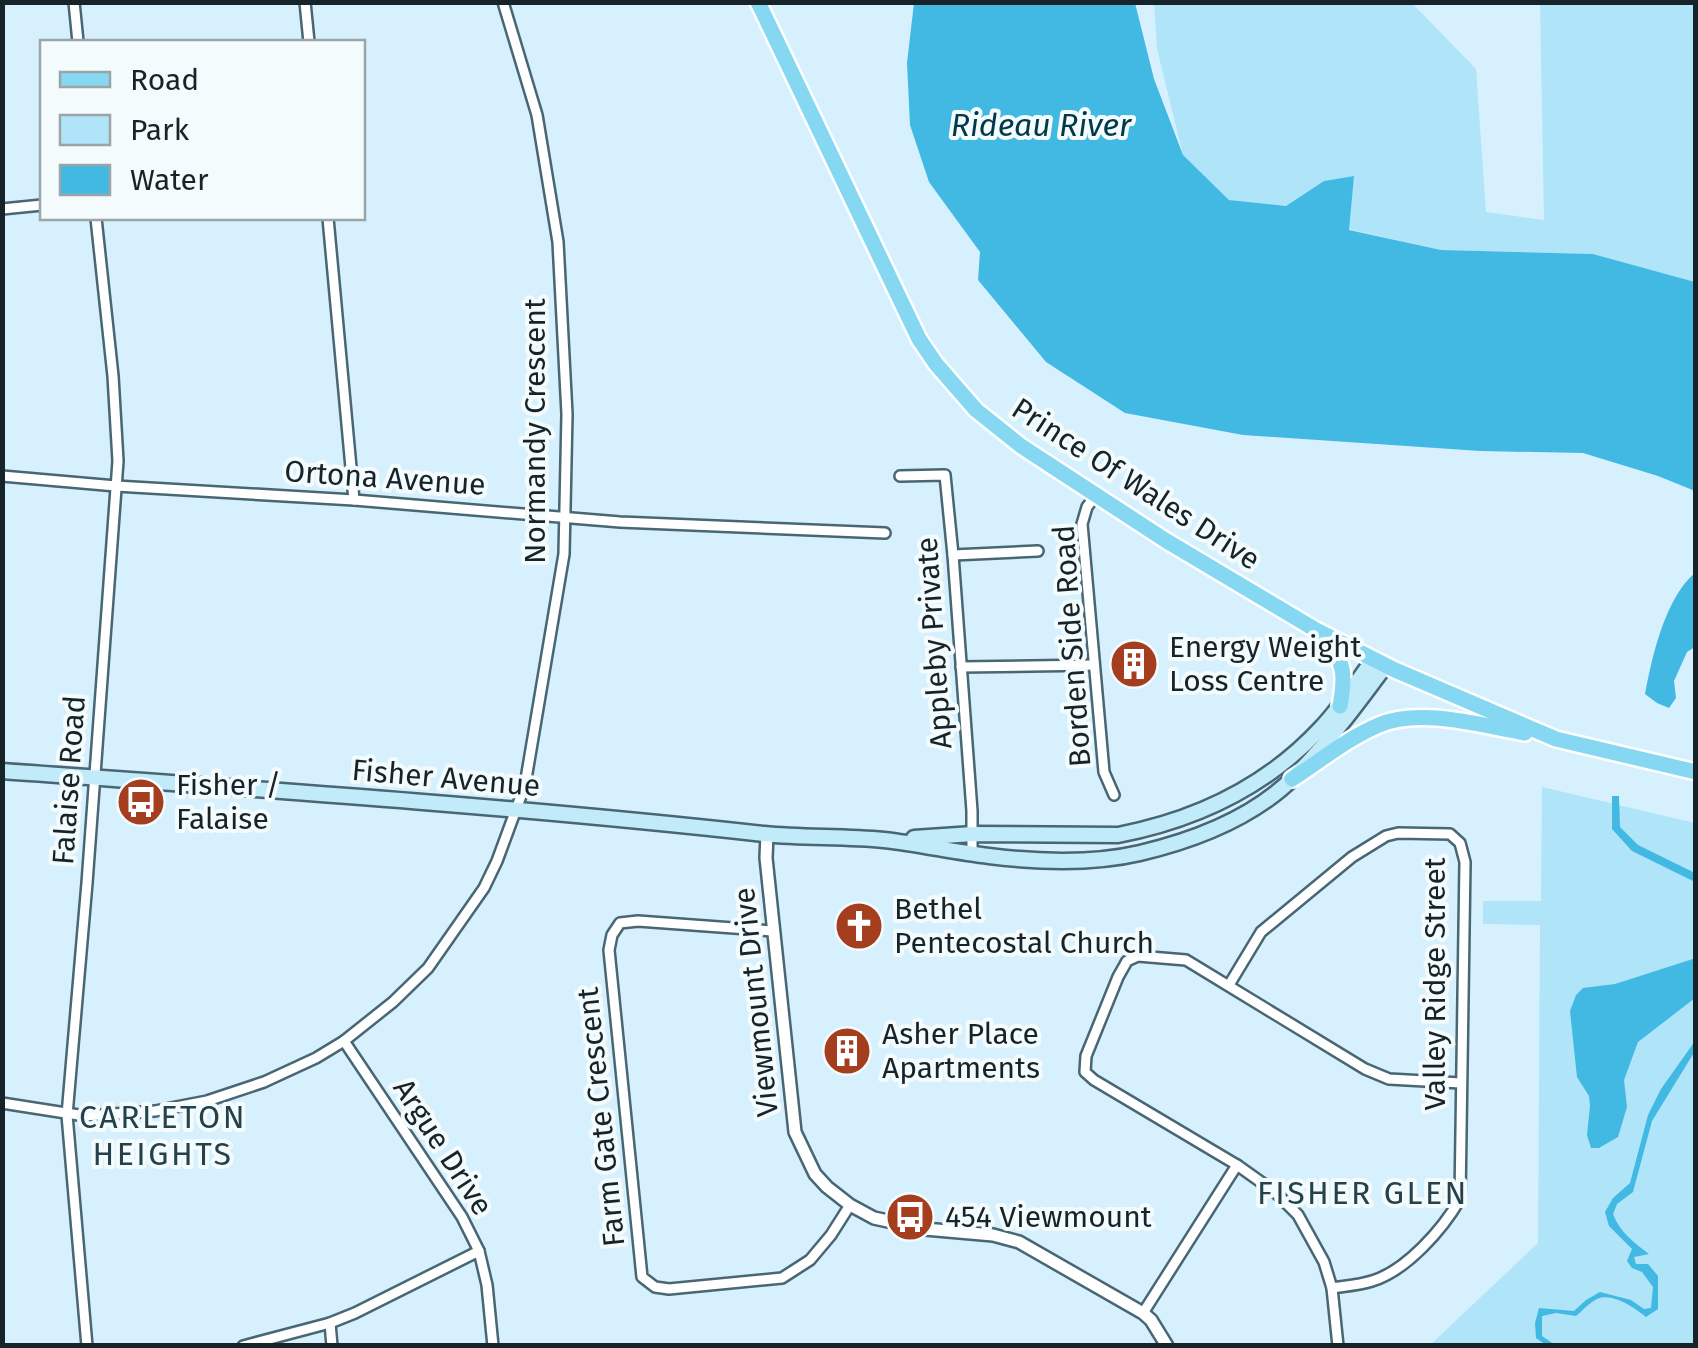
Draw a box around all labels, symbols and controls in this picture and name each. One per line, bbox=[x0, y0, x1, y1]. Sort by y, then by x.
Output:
legend bbox=[40, 40, 365, 220]
text: Road bbox=[130, 62, 199, 98]
water label: Rideau River bbox=[951, 106, 1133, 144]
text: Park bbox=[130, 112, 190, 148]
text: Water bbox=[130, 162, 209, 198]
street label: Normandy Crescent bbox=[517, 298, 553, 564]
street label: Prince Of Wales Drive bbox=[1005, 390, 1267, 578]
street label: Ortona Avenue bbox=[283, 453, 487, 503]
street label: Borden Side Road bbox=[1046, 524, 1098, 768]
street label: Appleby Private bbox=[909, 536, 959, 750]
place label: Energy Weight Loss Centre bbox=[1169, 629, 1362, 699]
building icon: Energy Weight Loss Centre bbox=[1108, 638, 1160, 690]
street label: Falaise Road bbox=[45, 694, 93, 866]
street label: Fisher Avenue bbox=[350, 752, 542, 804]
place label: Fisher / Falaise bbox=[176, 767, 281, 837]
bus stop icon: Fisher / Falaise bbox=[115, 776, 167, 828]
street label: Valley Ridge Street bbox=[1417, 857, 1453, 1111]
street label: Viewmount Drive bbox=[726, 886, 786, 1118]
place label: Bethel Pentecostal Church bbox=[894, 891, 1154, 961]
church icon: Bethel Pentecostal Church bbox=[833, 900, 885, 952]
street label: Farm Gate Crescent bbox=[569, 986, 633, 1248]
place label: Asher Place Apartments bbox=[882, 1016, 1040, 1086]
building icon: Asher Place Apartments bbox=[821, 1025, 873, 1077]
street label: Argue Drive bbox=[385, 1072, 501, 1222]
district label: CARLETON HEIGHTS bbox=[79, 1098, 247, 1173]
district label: FISHER GLEN bbox=[1257, 1174, 1469, 1212]
bus stop icon: 454 Viewmount bbox=[884, 1191, 936, 1243]
place label: 454 Viewmount bbox=[945, 1199, 1152, 1235]

